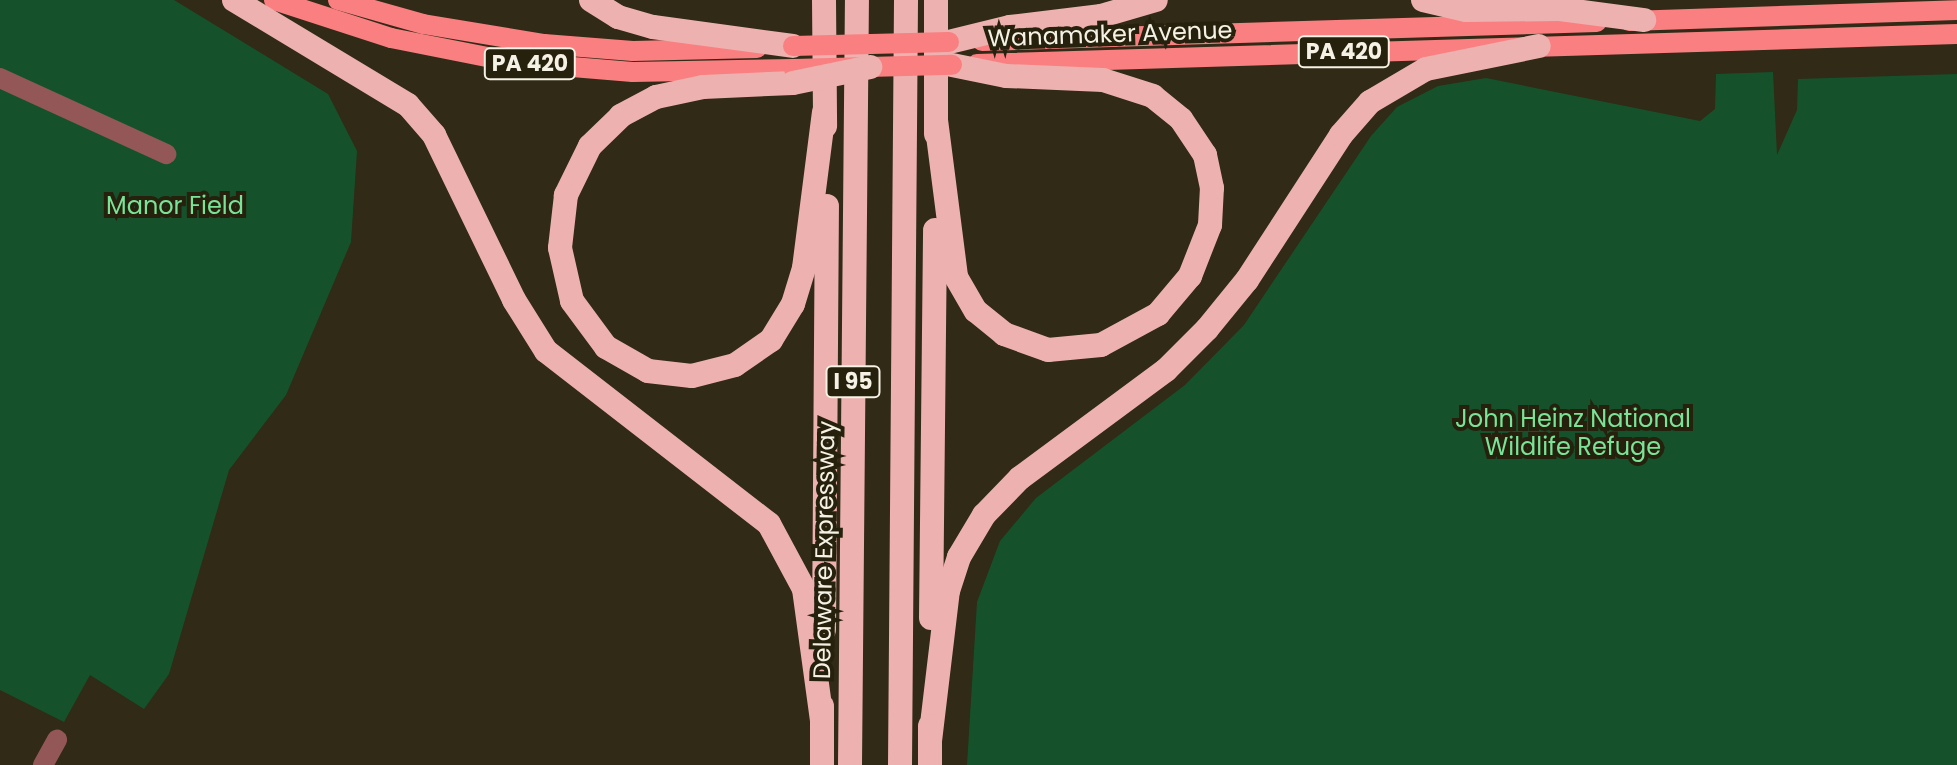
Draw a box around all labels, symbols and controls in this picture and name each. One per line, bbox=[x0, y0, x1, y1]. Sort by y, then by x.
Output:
street label: Wanamaker Avenue bbox=[987, 15, 1233, 53]
road number: PA 420 bbox=[1296, 34, 1392, 70]
road number: PA 420 bbox=[482, 46, 578, 82]
park label: Manor Field bbox=[106, 192, 244, 220]
road number: I 95 bbox=[825, 364, 881, 400]
park label: John Heinz National Wildlife Refuge bbox=[1455, 405, 1691, 461]
street label: Delaware Expressway bbox=[807, 421, 841, 679]

